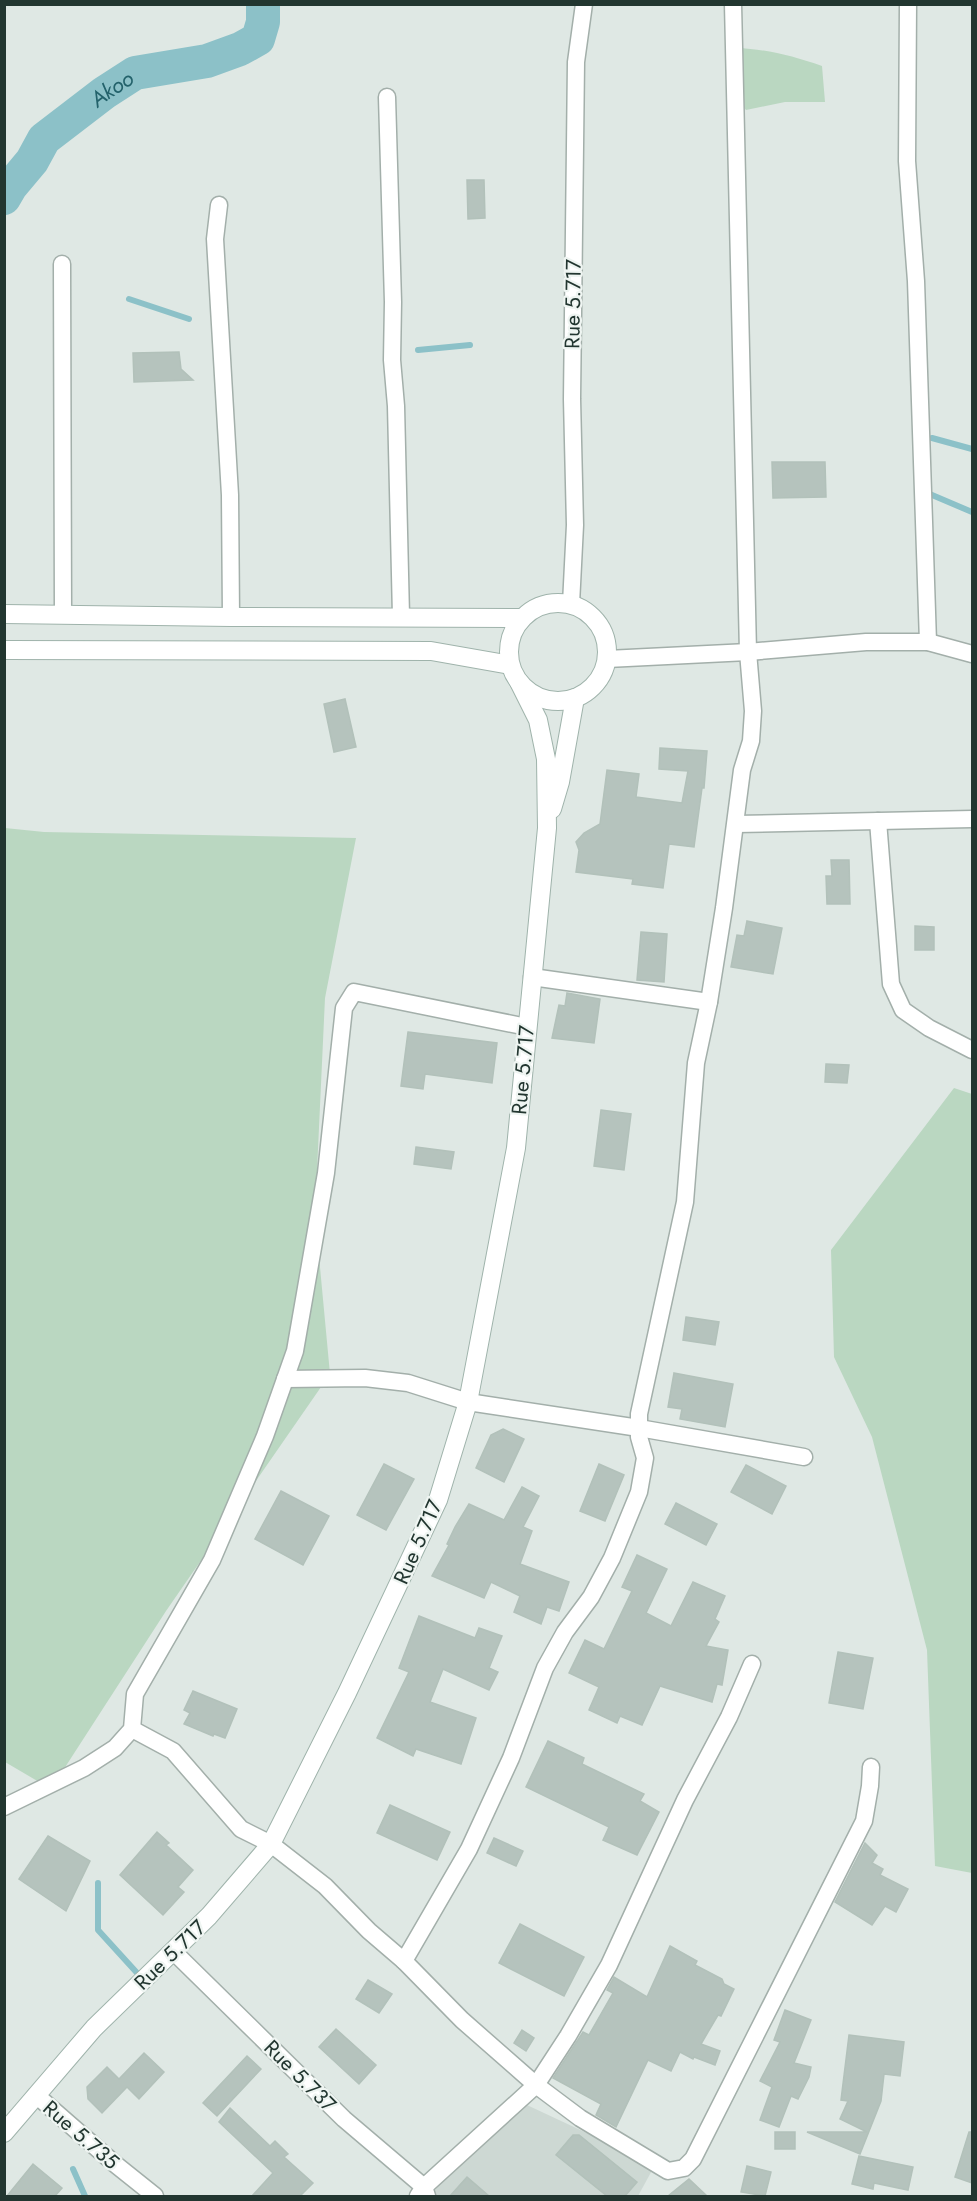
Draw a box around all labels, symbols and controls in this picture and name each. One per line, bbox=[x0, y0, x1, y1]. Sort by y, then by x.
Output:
water label: Akoo bbox=[82, 62, 140, 115]
street label: Rue 5.717 bbox=[557, 259, 589, 349]
street label: Rue 5.717 bbox=[504, 1024, 542, 1116]
street label: Rue 5.717 bbox=[386, 1495, 450, 1589]
street label: Rue 5.717 bbox=[127, 1913, 213, 1997]
street label: Rue 5.737 bbox=[257, 2033, 343, 2119]
street label: Rue 5.735 bbox=[36, 2093, 126, 2177]

